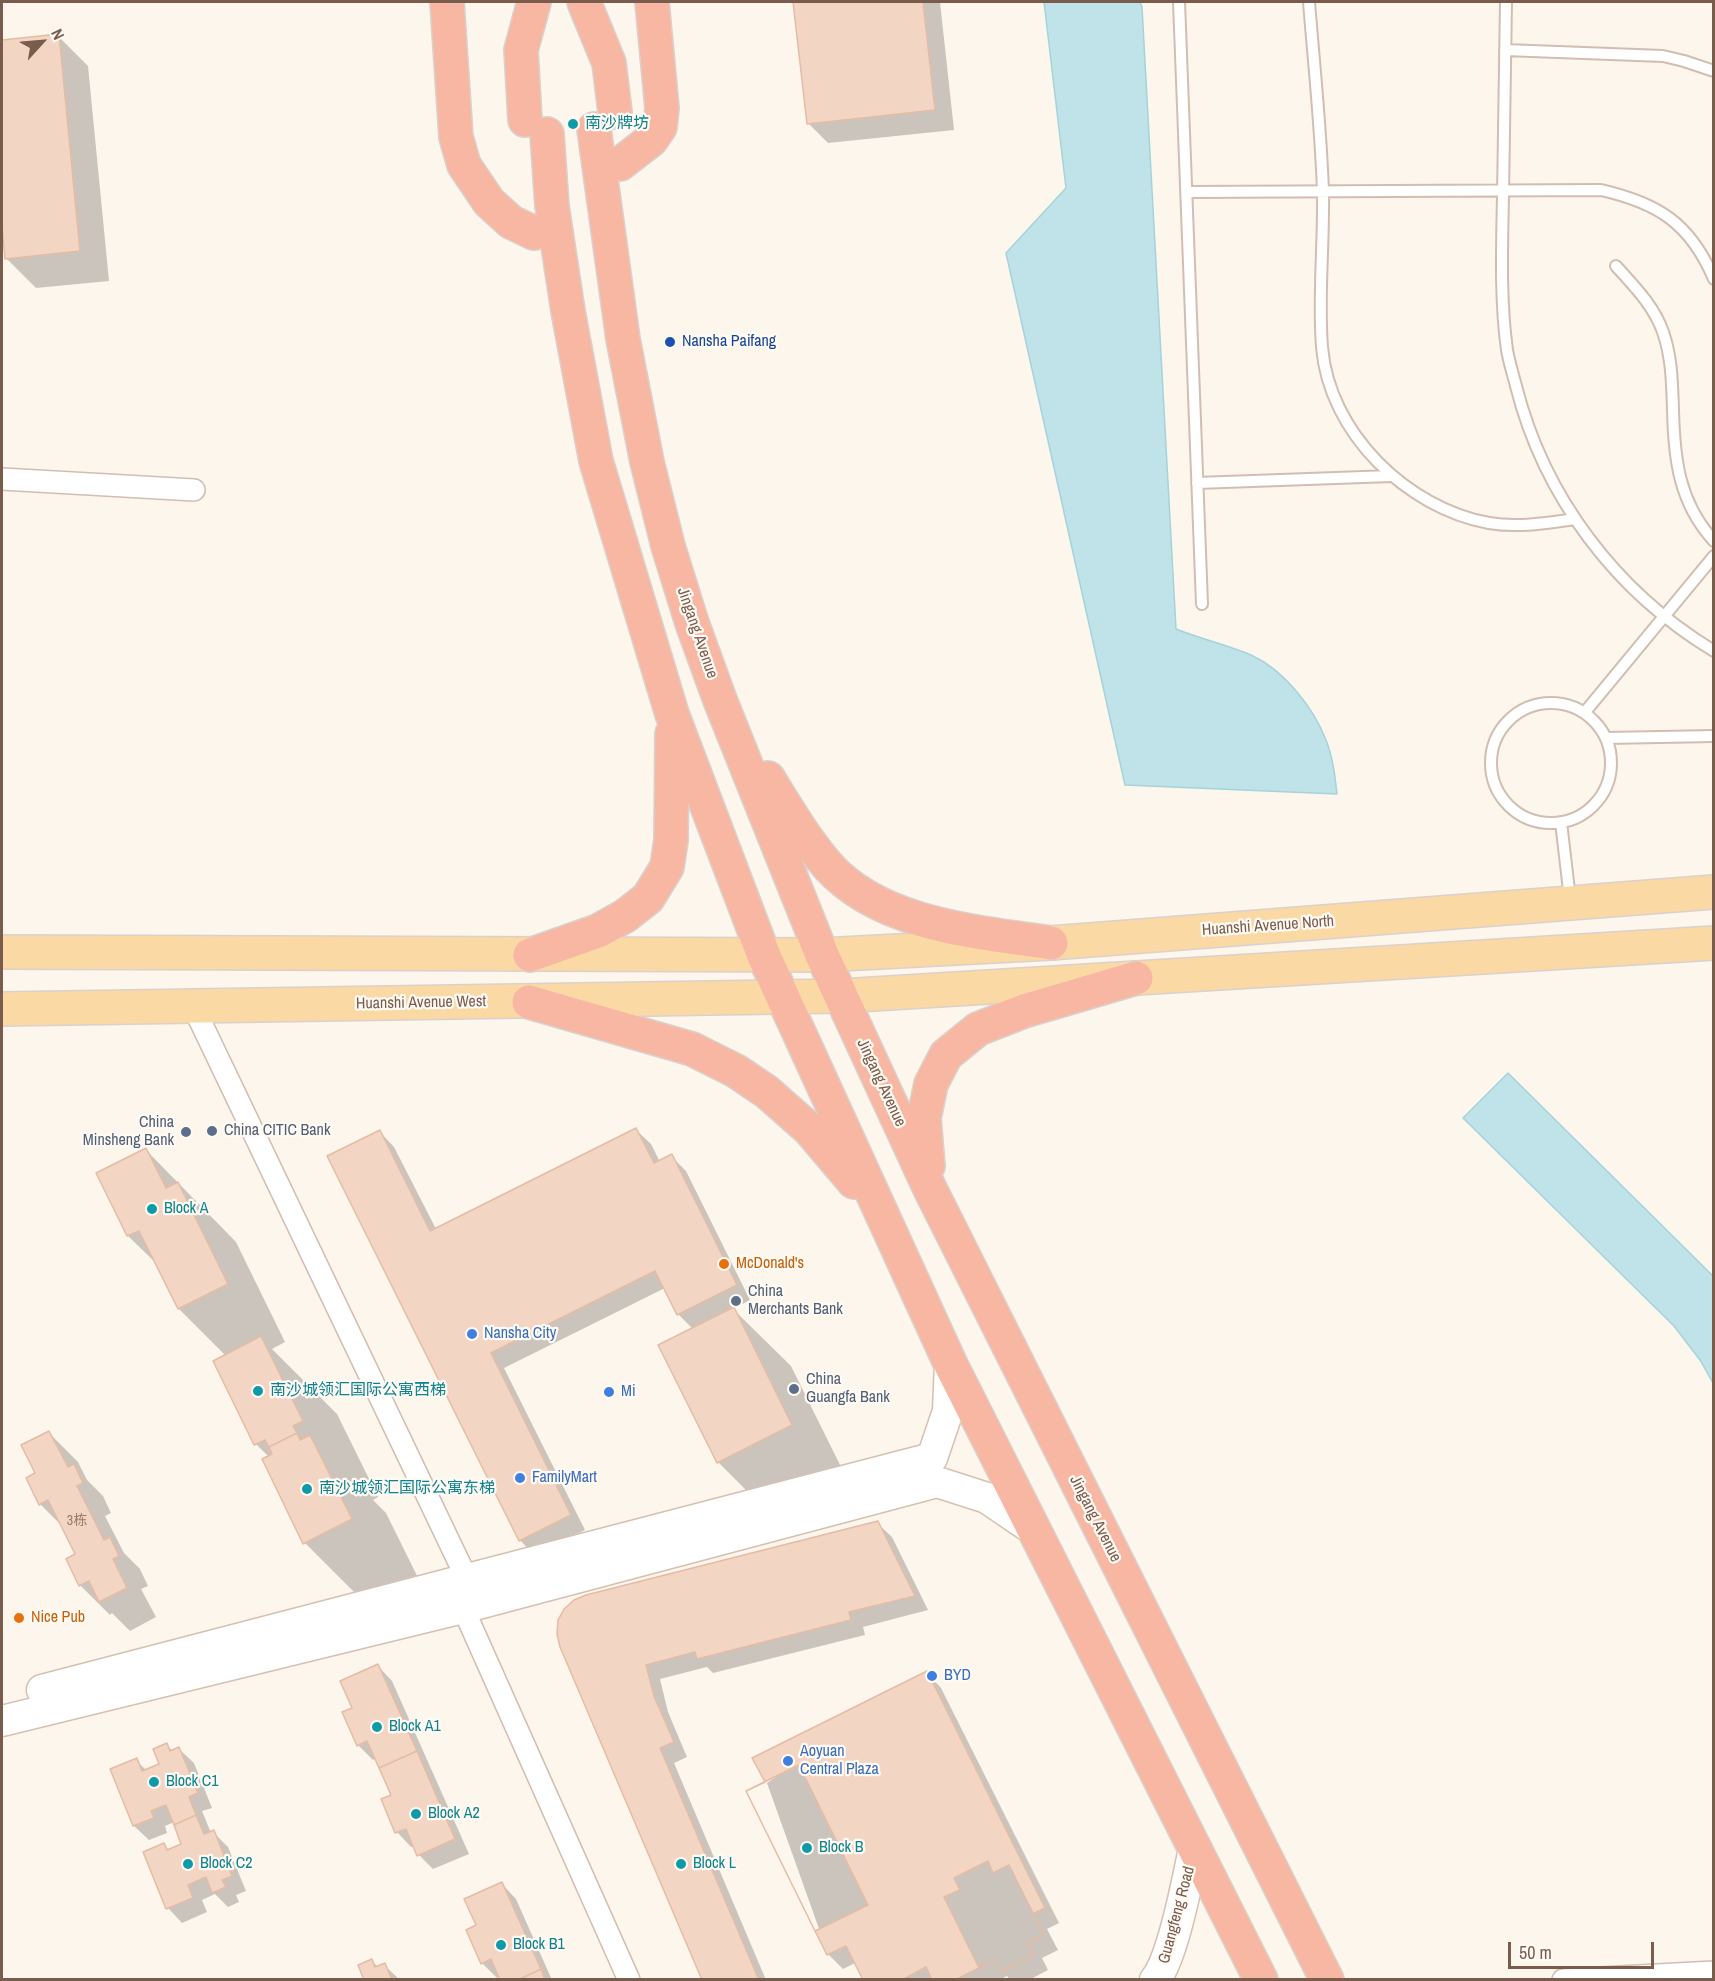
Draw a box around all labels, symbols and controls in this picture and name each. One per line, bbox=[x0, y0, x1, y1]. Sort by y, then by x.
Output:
north arrow bbox=[12, 12, 72, 72]
text: N bbox=[46, 25, 70, 43]
place label: 南沙牌坊 bbox=[585, 114, 649, 134]
marker: 南沙牌坊 bbox=[566, 117, 580, 131]
place label: Nansha Paifang bbox=[682, 332, 776, 352]
marker: Nansha Paifang bbox=[663, 335, 677, 349]
street label: Jingang Avenue bbox=[673, 585, 721, 681]
street label: Huanshi Avenue North bbox=[1201, 912, 1335, 940]
street label: Huanshi Avenue West bbox=[356, 992, 486, 1014]
street label: Jingang Avenue bbox=[852, 1036, 910, 1130]
place label: China Minsheng Bank bbox=[83, 1113, 174, 1151]
place label: China CITIC Bank bbox=[224, 1121, 330, 1141]
marker: China CITIC Bank bbox=[205, 1124, 219, 1138]
marker: China Minsheng Bank bbox=[179, 1125, 193, 1139]
place label: Block A bbox=[164, 1199, 208, 1219]
marker: Block A bbox=[145, 1202, 159, 1216]
place label: McDonald's bbox=[736, 1254, 804, 1274]
marker: McDonald's bbox=[717, 1257, 731, 1271]
place label: China Merchants Bank bbox=[748, 1282, 843, 1320]
marker: China Merchants Bank bbox=[729, 1294, 743, 1308]
place label: Nansha City bbox=[484, 1324, 556, 1344]
marker: Nansha City bbox=[465, 1327, 479, 1341]
place label: China Guangfa Bank bbox=[806, 1370, 890, 1408]
place label: 南沙城领汇国际公寓西梯 bbox=[270, 1381, 446, 1401]
place label: Mi bbox=[621, 1382, 636, 1402]
marker: China Guangfa Bank bbox=[787, 1382, 801, 1396]
marker: 南沙城领汇国际公寓西梯 bbox=[251, 1384, 265, 1398]
marker: Mi bbox=[602, 1385, 616, 1399]
place label: FamilyMart bbox=[532, 1468, 597, 1488]
marker: FamilyMart bbox=[513, 1471, 527, 1485]
street label: Jingang Avenue bbox=[1065, 1472, 1125, 1566]
place label: 南沙城领汇国际公寓东梯 bbox=[319, 1479, 495, 1499]
marker: 南沙城领汇国际公寓东梯 bbox=[300, 1482, 314, 1496]
house number: 3栋 bbox=[67, 1513, 87, 1529]
place label: Nice Pub bbox=[31, 1608, 85, 1628]
marker: Nice Pub bbox=[12, 1611, 26, 1625]
place label: BYD bbox=[944, 1666, 971, 1686]
marker: BYD bbox=[925, 1669, 939, 1683]
place label: Block A1 bbox=[389, 1717, 441, 1737]
marker: Block A1 bbox=[370, 1720, 384, 1734]
place label: Aoyuan Central Plaza bbox=[800, 1742, 879, 1780]
marker: Aoyuan Central Plaza bbox=[781, 1754, 795, 1768]
place label: Block C1 bbox=[166, 1772, 218, 1792]
marker: Block C1 bbox=[147, 1775, 161, 1789]
place label: Block A2 bbox=[428, 1804, 480, 1824]
marker: Block A2 bbox=[409, 1807, 423, 1821]
place label: Block B bbox=[819, 1838, 863, 1858]
marker: Block B bbox=[800, 1841, 814, 1855]
place label: Block C2 bbox=[200, 1854, 252, 1874]
place label: Block L bbox=[693, 1854, 736, 1874]
marker: Block C2 bbox=[181, 1857, 195, 1871]
marker: Block L bbox=[674, 1857, 688, 1871]
street label: Guangfeng Road bbox=[1155, 1864, 1199, 1966]
scale bar bbox=[1511, 1930, 1656, 1968]
place label: Block B1 bbox=[513, 1935, 565, 1955]
marker: Block B1 bbox=[494, 1938, 508, 1952]
text: 50 m bbox=[1519, 1940, 1552, 1965]

